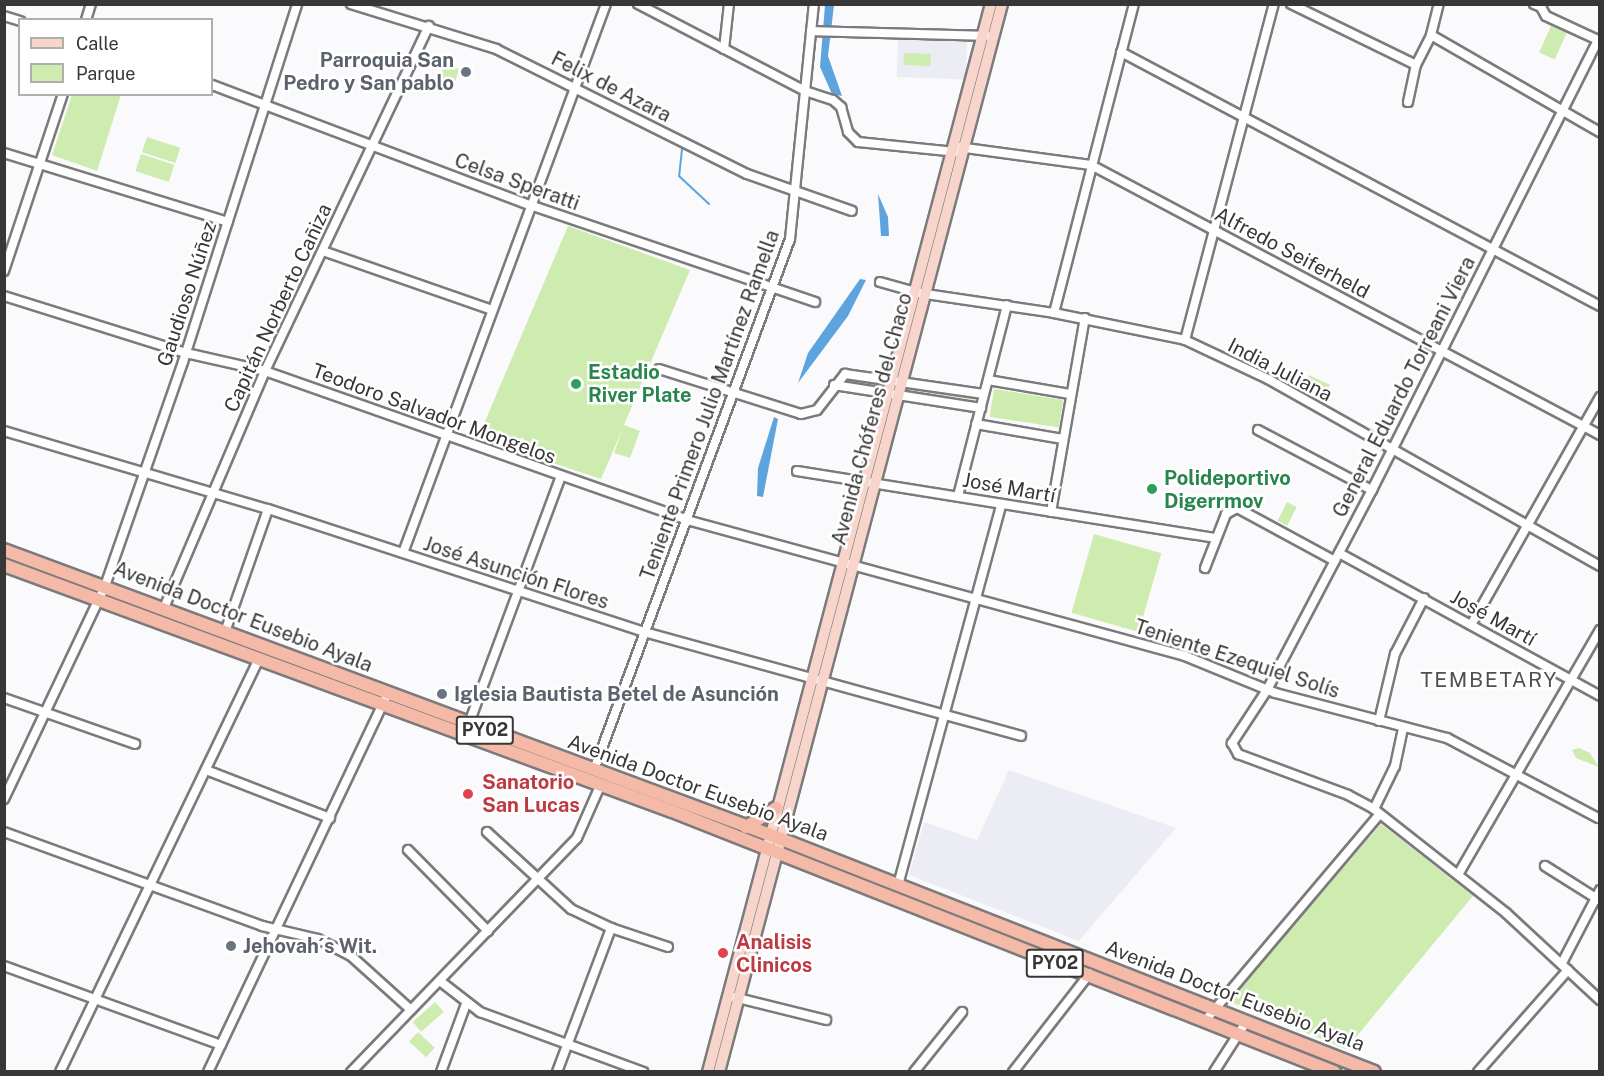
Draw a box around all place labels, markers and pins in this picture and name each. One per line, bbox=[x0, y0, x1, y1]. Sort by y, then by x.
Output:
place label: Parroquia San Pedro y San pablo bbox=[283, 48, 454, 95]
marker: Parroquia San Pedro y San pablo bbox=[459, 65, 473, 79]
place label: Estadio River Plate bbox=[588, 360, 692, 407]
marker: Estadio River Plate bbox=[569, 377, 583, 391]
place label: Polideportivo Digerrmov bbox=[1164, 466, 1291, 513]
marker: Polideportivo Digerrmov bbox=[1145, 482, 1159, 496]
place label: Iglesia Bautista Betel de Asunción bbox=[454, 682, 779, 706]
marker: Iglesia Bautista Betel de Asunción bbox=[435, 687, 449, 701]
place label: Sanatorio San Lucas bbox=[482, 771, 580, 818]
marker: Sanatorio San Lucas bbox=[459, 785, 477, 803]
place label: Analisis Clinicos bbox=[736, 930, 812, 977]
place label: Jehovah´s Wit. bbox=[243, 934, 378, 958]
marker: Jehovah´s Wit. bbox=[224, 939, 238, 953]
marker: Analisis Clinicos bbox=[714, 944, 732, 962]

